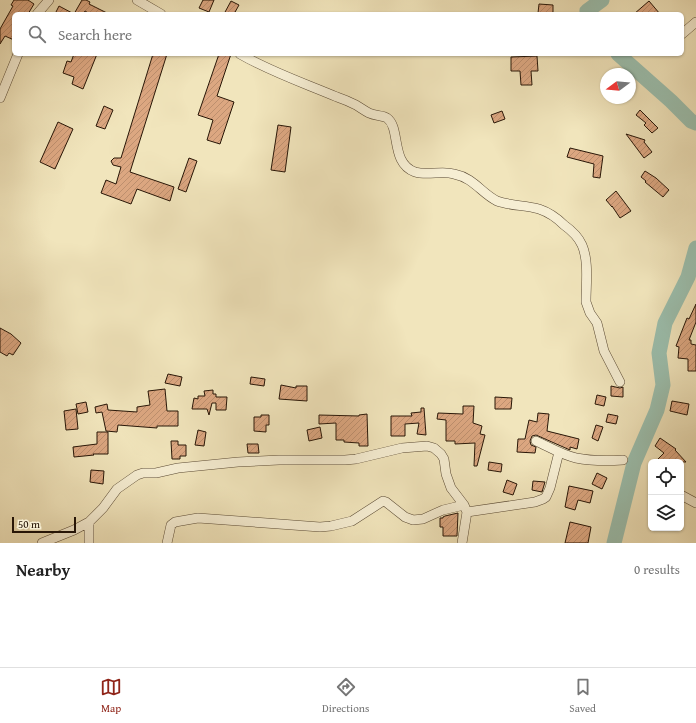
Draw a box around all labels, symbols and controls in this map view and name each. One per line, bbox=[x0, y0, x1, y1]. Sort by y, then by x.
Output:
search box bbox=[12, 12, 684, 56]
icon: search bbox=[26, 23, 48, 45]
text: Search here bbox=[58, 24, 132, 45]
north arrow bbox=[600, 68, 636, 104]
map controls bbox=[648, 459, 684, 531]
button: locate bbox=[648, 459, 684, 495]
button: layers bbox=[648, 495, 684, 531]
scale bar bbox=[12, 515, 76, 534]
text: 50 m bbox=[18, 516, 40, 532]
text: Nearby bbox=[16, 557, 70, 582]
text: 0 results bbox=[634, 560, 680, 579]
tab: Map bbox=[100, 676, 122, 716]
tab: Directions bbox=[322, 676, 369, 716]
tab: Saved bbox=[569, 676, 596, 716]

